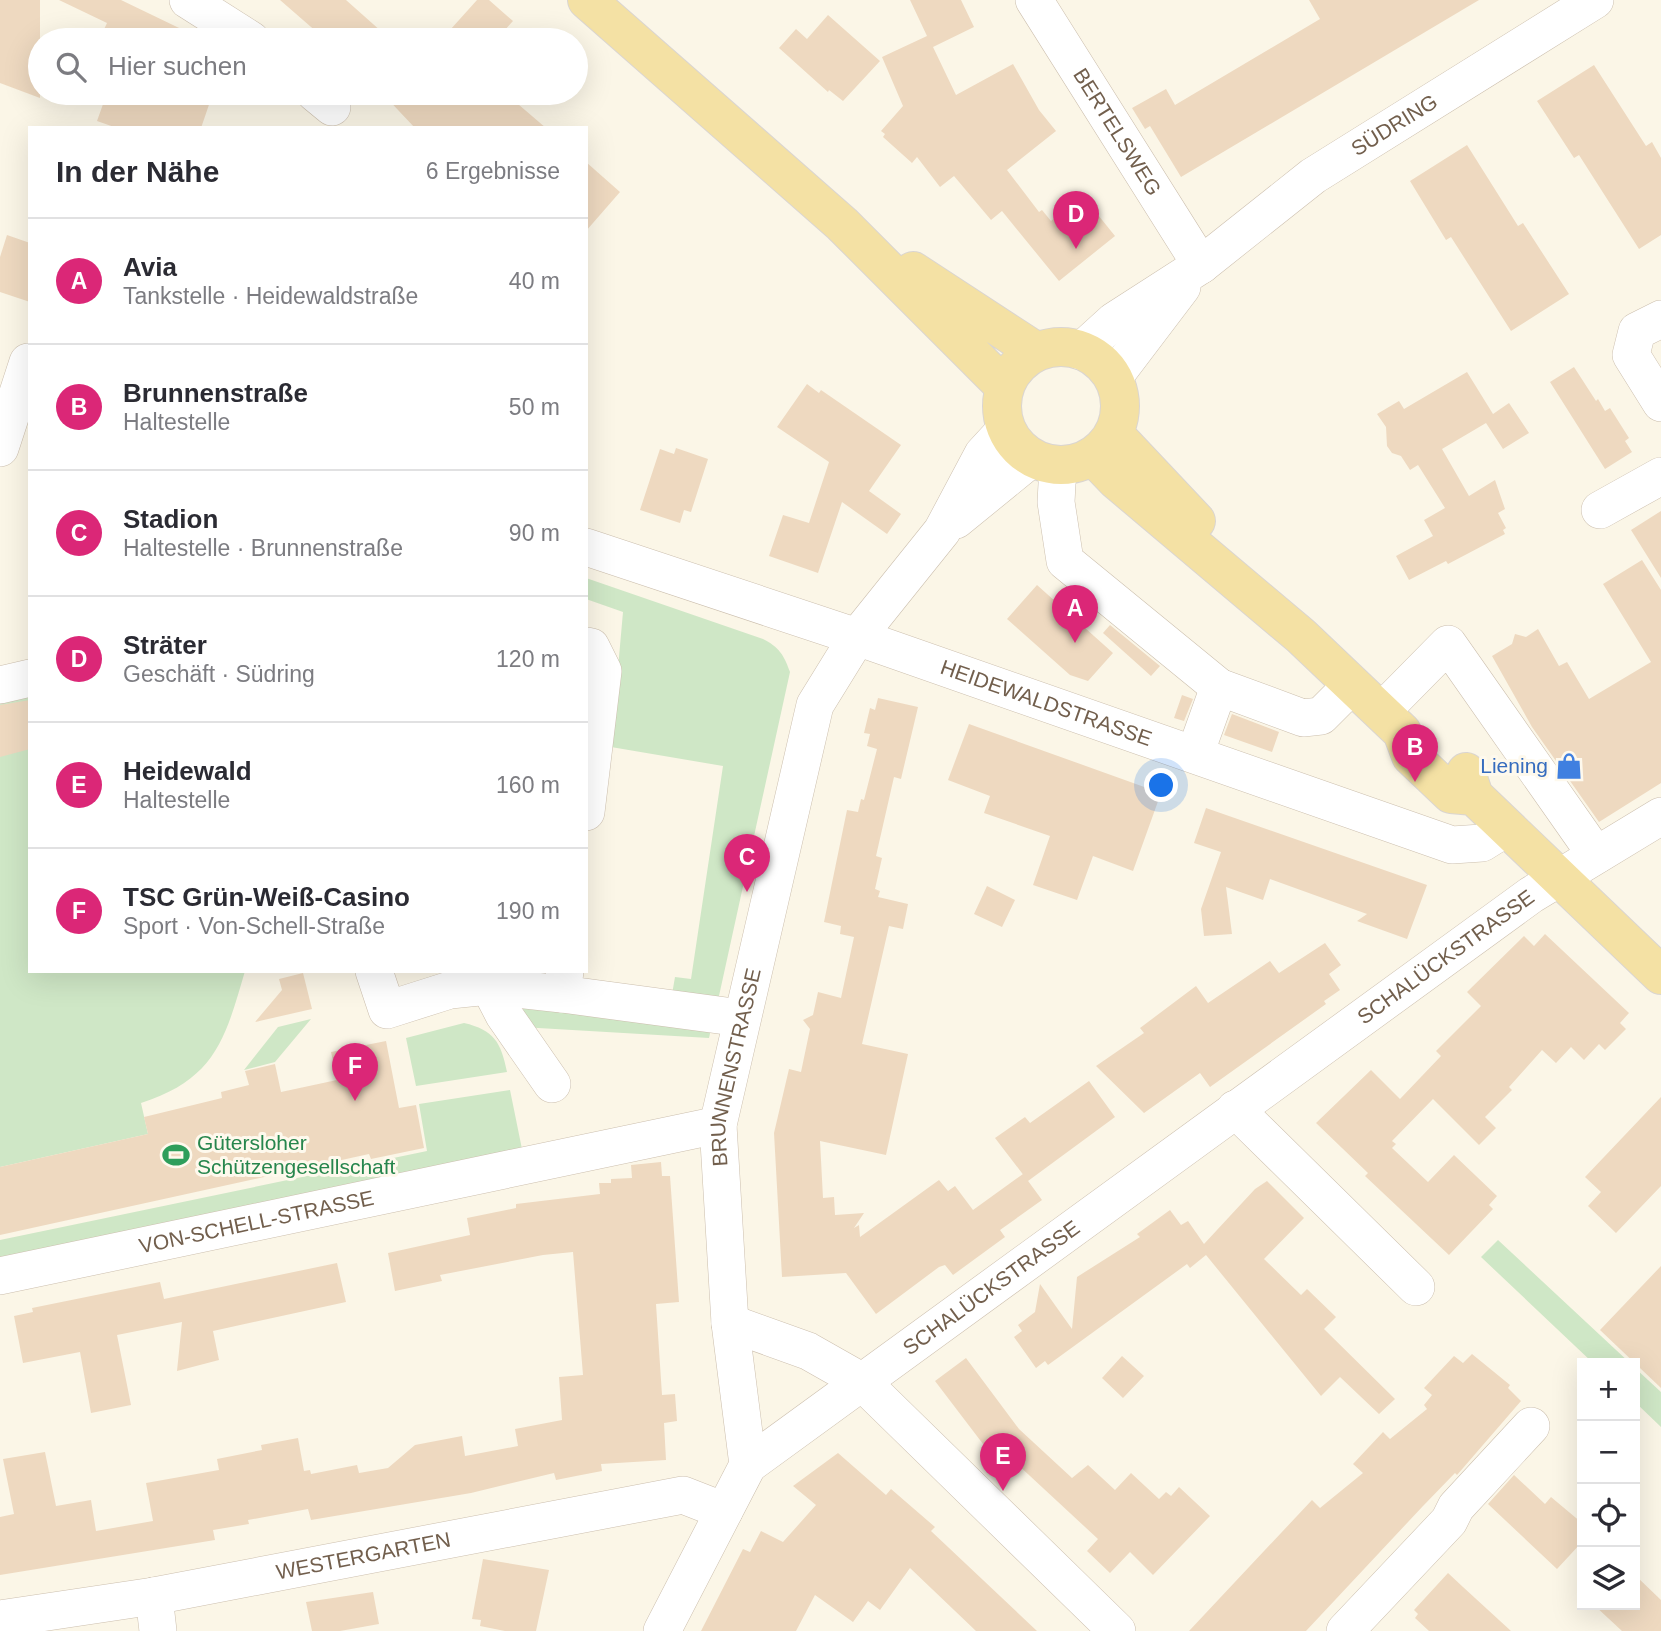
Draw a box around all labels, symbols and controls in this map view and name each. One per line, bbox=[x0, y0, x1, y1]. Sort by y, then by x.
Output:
search box bbox=[28, 28, 588, 105]
icon: search bbox=[52, 48, 90, 86]
text: Hier suchen bbox=[108, 51, 247, 81]
street label: BERTELSWEG bbox=[1069, 64, 1166, 199]
street label: SÜDRING bbox=[1347, 89, 1441, 160]
text: In der Nähe bbox=[56, 155, 219, 188]
text: 6 Ergebnisse bbox=[426, 158, 560, 184]
pin: D bbox=[1053, 191, 1099, 249]
text: Avia bbox=[123, 252, 177, 282]
text: A bbox=[71, 268, 87, 294]
text: 40 m bbox=[509, 268, 560, 294]
text: Tankstelle · Heidewaldstraße bbox=[123, 283, 418, 309]
text: Brunnenstraße bbox=[123, 378, 308, 408]
text: B bbox=[71, 394, 87, 420]
text: 50 m bbox=[509, 394, 560, 420]
text: Haltestelle bbox=[123, 409, 230, 435]
text: Stadion bbox=[123, 504, 218, 534]
text: C bbox=[71, 520, 87, 546]
text: 90 m bbox=[509, 520, 560, 546]
text: Haltestelle · Brunnenstraße bbox=[123, 535, 403, 561]
pin: A bbox=[1052, 585, 1098, 643]
text: Sträter bbox=[123, 630, 207, 660]
text: D bbox=[71, 646, 87, 672]
text: 120 m bbox=[496, 646, 560, 672]
street label: HEIDEWALDSTRASSE bbox=[938, 655, 1155, 750]
text: Geschäft · Südring bbox=[123, 661, 315, 687]
pin: B bbox=[1392, 724, 1438, 782]
shop icon: Liening bbox=[1554, 751, 1584, 781]
place label: Liening bbox=[1480, 754, 1548, 777]
text: Heidewald bbox=[123, 756, 252, 786]
your location bbox=[1144, 768, 1178, 802]
text: E bbox=[71, 772, 87, 798]
text: 160 m bbox=[496, 772, 560, 798]
text: Haltestelle bbox=[123, 787, 230, 813]
pin: C bbox=[724, 834, 770, 892]
text: TSC Grün-Weiß-Casino bbox=[123, 882, 410, 912]
street label: SCHALÜCKSTRASSE bbox=[1353, 885, 1538, 1029]
text: F bbox=[72, 898, 86, 924]
text: 190 m bbox=[496, 898, 560, 924]
text: Sport · Von-Schell-Straße bbox=[123, 913, 385, 939]
street label: BRUNNENSTRASSE bbox=[706, 966, 765, 1167]
pin: F bbox=[332, 1043, 378, 1101]
place label: Gütersloher Schützengesellschaft bbox=[197, 1131, 396, 1178]
sports icon: Gütersloher Schützengesellschaft bbox=[161, 1140, 191, 1170]
street label: VON-SCHELL-STRASSE bbox=[137, 1186, 376, 1257]
street label: SCHALÜCKSTRASSE bbox=[898, 1216, 1084, 1359]
map controls bbox=[1577, 1358, 1640, 1610]
button: + bbox=[1577, 1358, 1640, 1421]
button: − bbox=[1577, 1421, 1640, 1484]
pin: E bbox=[980, 1433, 1026, 1491]
button: locate bbox=[1577, 1484, 1640, 1547]
street label: WESTERGARTEN bbox=[274, 1528, 453, 1583]
button: layers bbox=[1577, 1547, 1640, 1610]

